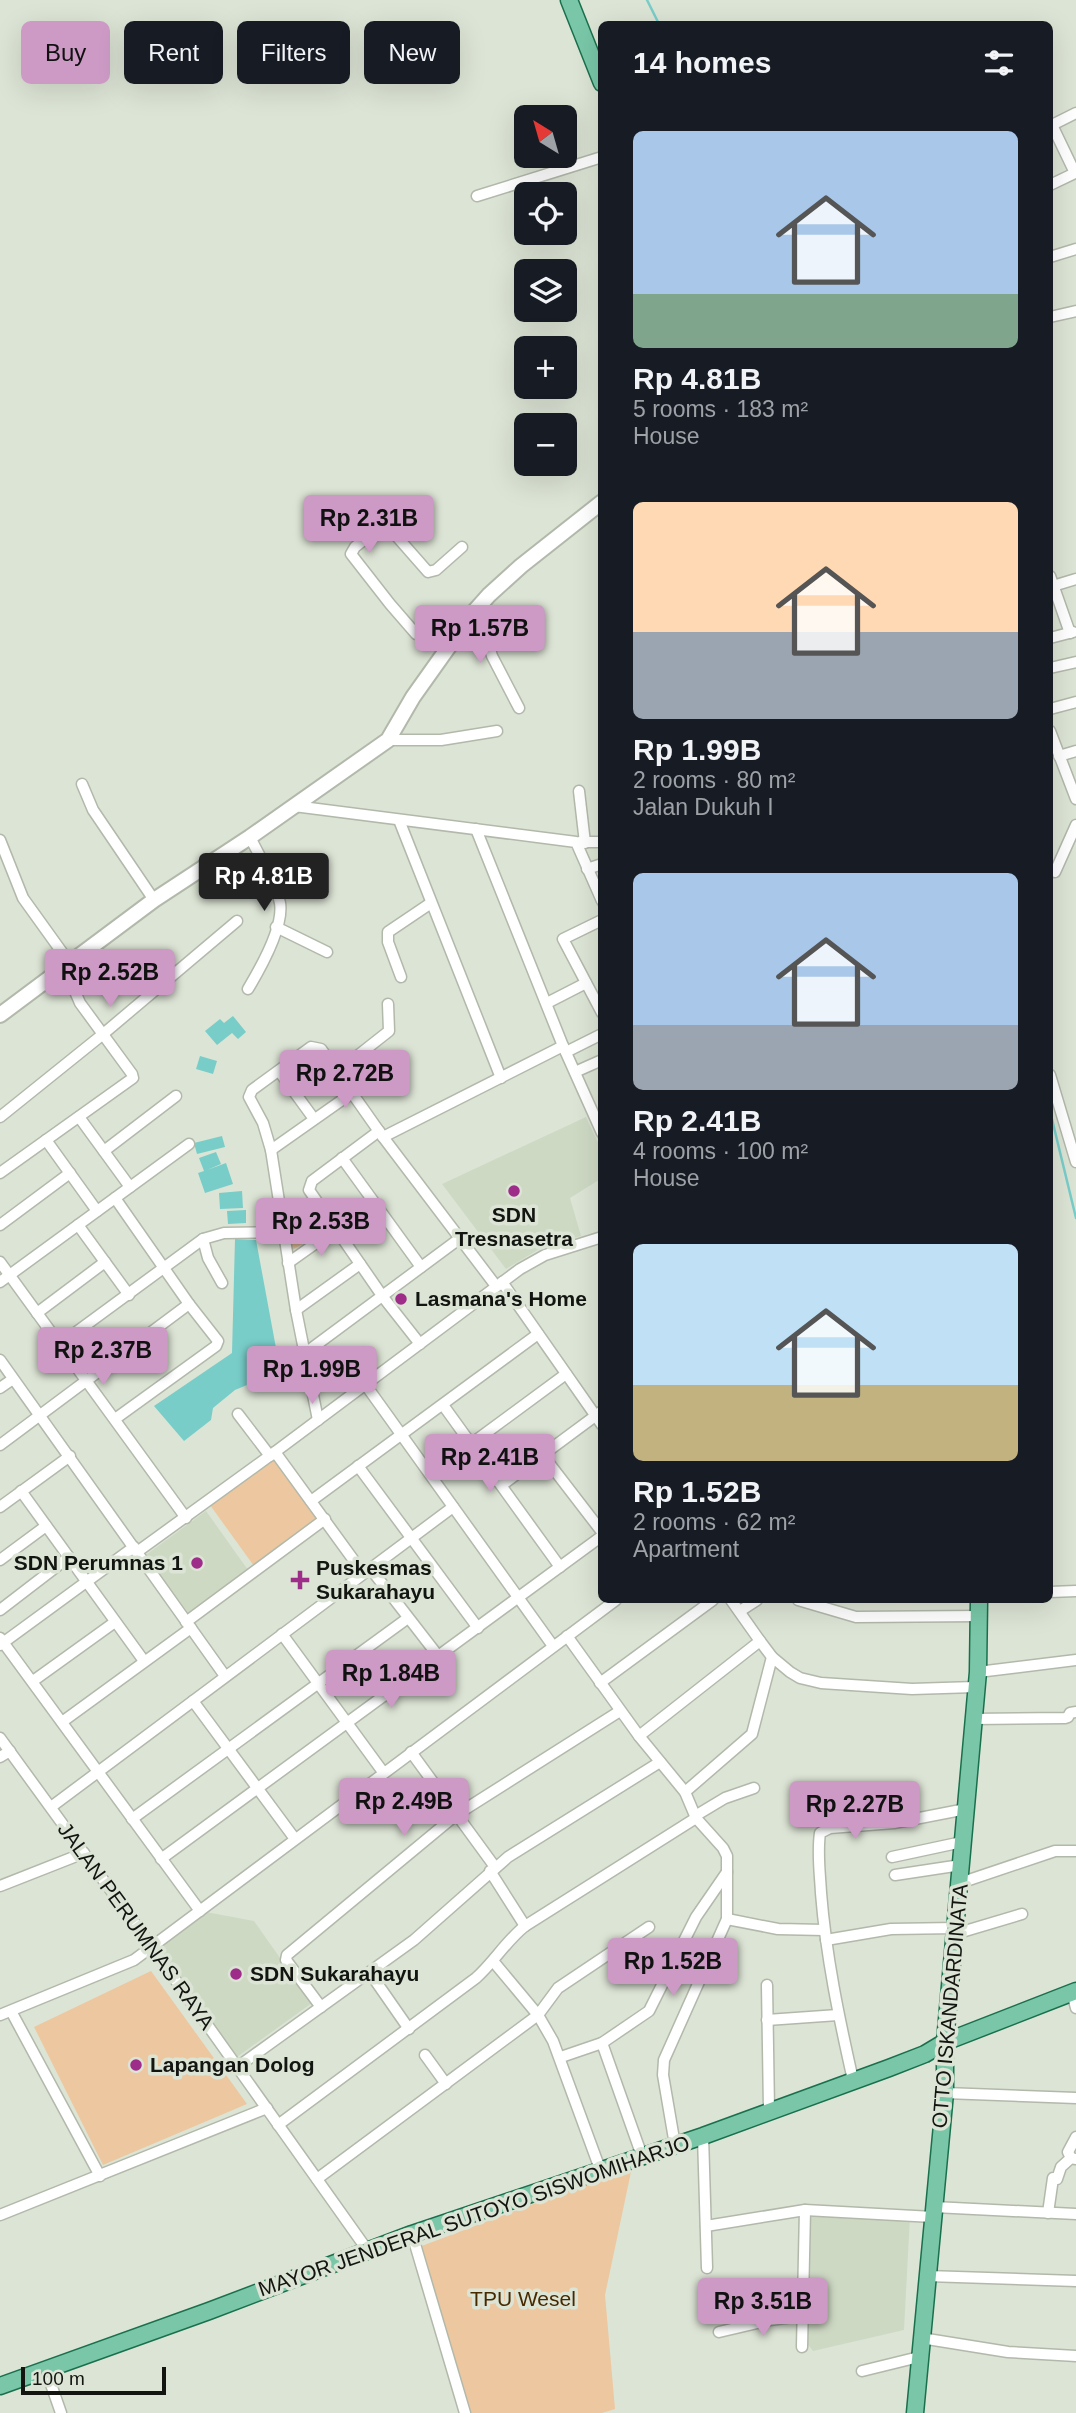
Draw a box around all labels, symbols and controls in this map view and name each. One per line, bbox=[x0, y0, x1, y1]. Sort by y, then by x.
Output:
chip: Buy bbox=[21, 21, 110, 84]
chip: Rent bbox=[124, 21, 223, 84]
chip: Filters bbox=[237, 21, 350, 84]
chip: New bbox=[364, 21, 460, 84]
icon: filters bbox=[980, 44, 1018, 82]
text: 14 homes bbox=[633, 46, 771, 79]
north arrow bbox=[514, 105, 578, 168]
map controls bbox=[514, 105, 577, 476]
icon: home bbox=[763, 177, 889, 303]
button: locate bbox=[514, 182, 577, 245]
button: layers bbox=[514, 259, 577, 322]
button: + bbox=[514, 336, 577, 399]
text: Rp 4.81B bbox=[633, 362, 761, 395]
text: 5 rooms · 183 m² bbox=[633, 396, 808, 422]
button: − bbox=[514, 413, 577, 476]
text: House bbox=[633, 423, 699, 449]
pin: Rp 2.31B bbox=[297, 496, 441, 555]
text: Rp 2.31B bbox=[320, 505, 418, 531]
icon: home bbox=[763, 548, 889, 674]
pin: Rp 1.57B bbox=[408, 606, 552, 665]
text: Rp 1.57B bbox=[431, 615, 529, 641]
text: Rp 1.99B bbox=[633, 733, 761, 766]
text: 2 rooms · 80 m² bbox=[633, 767, 795, 793]
text: Jalan Dukuh I bbox=[633, 794, 774, 820]
pin: Rp 4.81B bbox=[192, 853, 336, 913]
text: Rp 4.81B bbox=[215, 863, 313, 889]
icon: home bbox=[763, 919, 889, 1045]
pin: Rp 2.52B bbox=[38, 950, 182, 1009]
text: Rp 2.52B bbox=[61, 959, 159, 985]
pin: Rp 2.72B bbox=[273, 1050, 417, 1110]
text: Rp 2.72B bbox=[296, 1060, 394, 1086]
text: Rp 2.41B bbox=[633, 1104, 761, 1137]
text: 4 rooms · 100 m² bbox=[633, 1138, 808, 1164]
text: House bbox=[633, 1165, 699, 1191]
marker: SDN Tresnasetra bbox=[506, 1183, 522, 1199]
pin: Rp 2.53B bbox=[249, 1198, 393, 1258]
place label: SDN Tresnasetra bbox=[455, 1203, 573, 1250]
text: Rp 2.53B bbox=[272, 1208, 370, 1234]
place label: Lasmana's Home bbox=[415, 1287, 587, 1310]
icon: home bbox=[763, 1290, 889, 1416]
marker: Lasmana's Home bbox=[393, 1291, 409, 1307]
pin: Rp 2.37B bbox=[31, 1328, 175, 1387]
text: Rp 2.37B bbox=[54, 1337, 152, 1363]
pin: Rp 1.99B bbox=[240, 1346, 384, 1406]
text: Rp 1.99B bbox=[263, 1356, 361, 1382]
pin: Rp 2.41B bbox=[418, 1434, 562, 1494]
text: Rp 2.41B bbox=[441, 1444, 539, 1470]
text: Rp 1.52B bbox=[633, 1475, 761, 1508]
text: 2 rooms · 62 m² bbox=[633, 1509, 795, 1535]
text: Apartment bbox=[633, 1536, 739, 1562]
place label: SDN Perumnas 1 bbox=[14, 1551, 183, 1574]
marker: SDN Perumnas 1 bbox=[189, 1555, 205, 1571]
place label: Puskesmas Sukarahayu bbox=[316, 1556, 435, 1603]
marker: Puskesmas Sukarahayu bbox=[290, 1570, 310, 1590]
pin: Rp 1.84B bbox=[319, 1650, 463, 1710]
text: Rp 1.84B bbox=[342, 1660, 440, 1686]
pin: Rp 2.49B bbox=[332, 1778, 476, 1838]
pin: Rp 2.27B bbox=[783, 1782, 927, 1841]
text: Rp 2.49B bbox=[355, 1788, 453, 1814]
text: Rp 2.27B bbox=[806, 1791, 904, 1817]
street label: JALAN PERUMNAS RAYA bbox=[54, 1818, 219, 2034]
street label: OTTO ISKANDARDINATA bbox=[927, 1883, 972, 2129]
pin: Rp 1.52B bbox=[601, 1938, 745, 1998]
text: Rp 1.52B bbox=[624, 1948, 722, 1974]
place label: SDN Sukarahayu bbox=[250, 1962, 419, 1985]
marker: SDN Sukarahayu bbox=[228, 1966, 244, 1982]
place label: Lapangan Dolog bbox=[150, 2053, 315, 2076]
marker: Lapangan Dolog bbox=[128, 2057, 144, 2073]
street label: MAYOR JENDERAL SUTOYO SISWOMIHARJO bbox=[255, 2131, 693, 2300]
pin: Rp 3.51B bbox=[691, 2278, 835, 2338]
park label: TPU Wesel bbox=[470, 2287, 576, 2310]
text: Rp 3.51B bbox=[714, 2288, 812, 2314]
scale bar bbox=[21, 2364, 166, 2396]
text: 100 m bbox=[32, 2368, 85, 2389]

